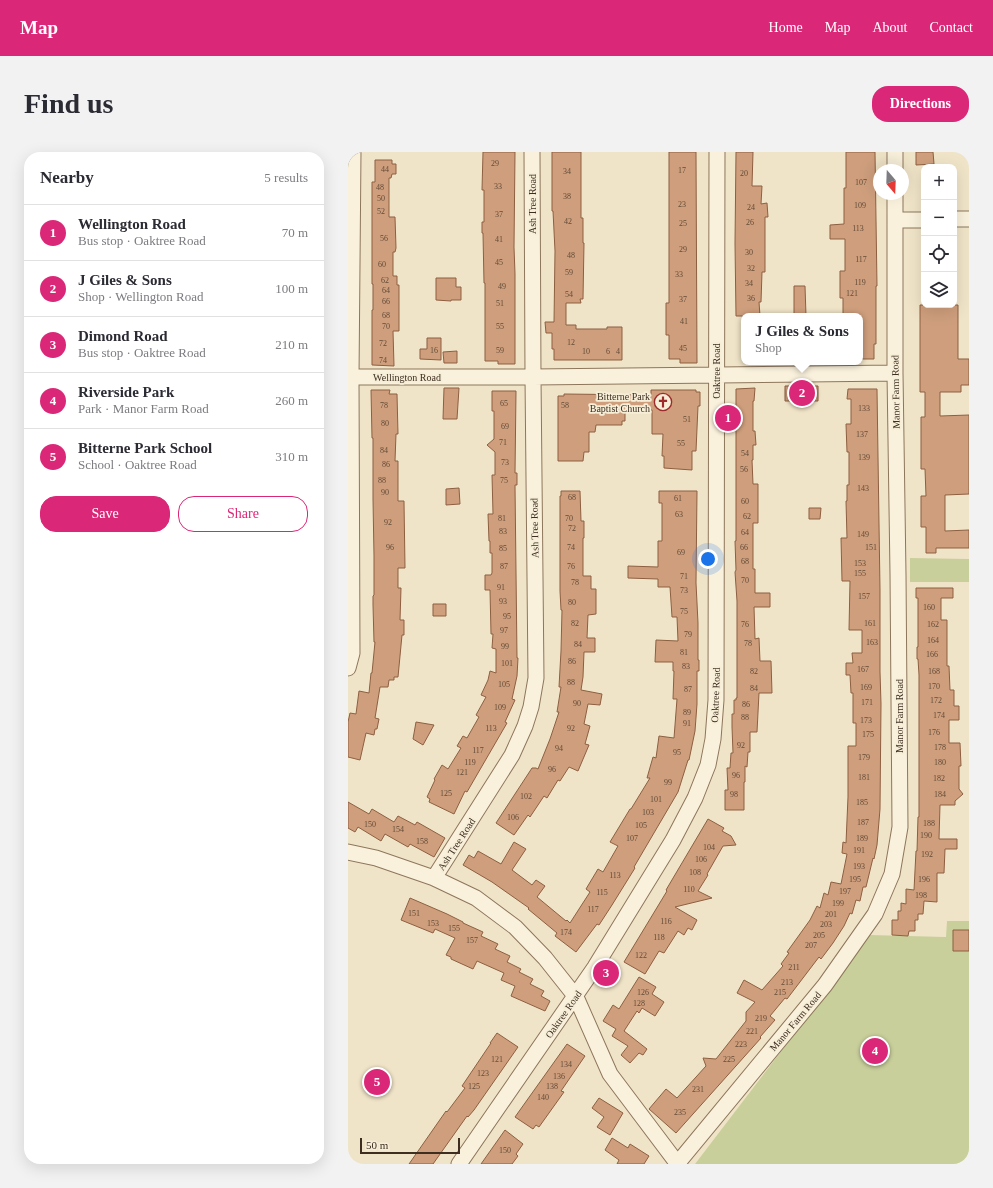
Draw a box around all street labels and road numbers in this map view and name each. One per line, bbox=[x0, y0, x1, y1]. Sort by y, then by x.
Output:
street label: Ash Tree Road bbox=[527, 174, 538, 234]
street label: Oaktree Road bbox=[711, 343, 722, 399]
street label: Manor Farm Road bbox=[889, 355, 902, 429]
street label: Wellington Road bbox=[373, 372, 441, 383]
street label: Ash Tree Road bbox=[528, 498, 541, 558]
street label: Oaktree Road bbox=[709, 667, 722, 723]
street label: Manor Farm Road bbox=[894, 679, 905, 753]
street label: Ash Tree Road bbox=[435, 816, 477, 872]
street label: Oaktree Road bbox=[543, 988, 584, 1040]
street label: Manor Farm Road bbox=[767, 989, 823, 1053]

